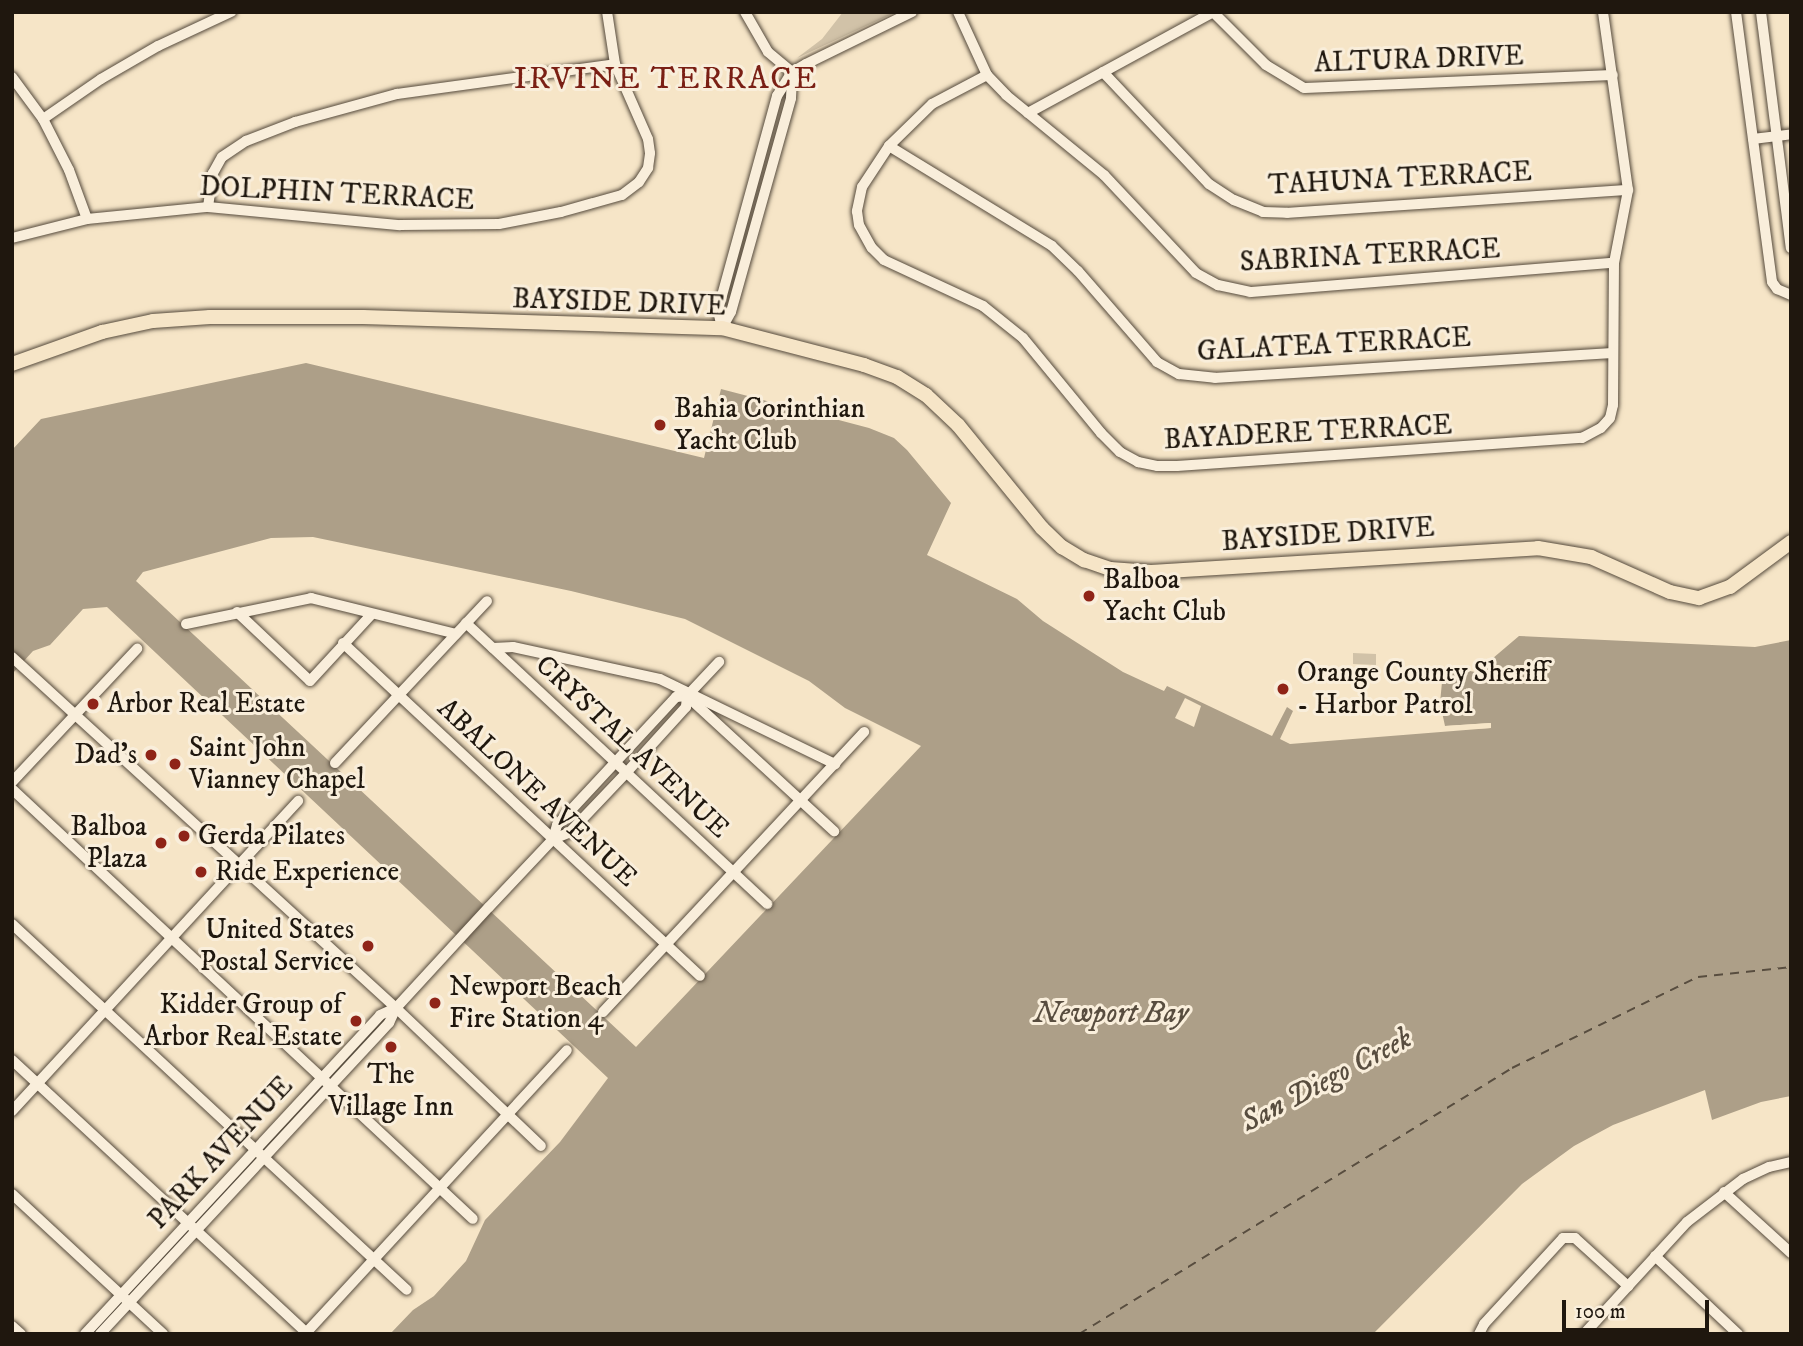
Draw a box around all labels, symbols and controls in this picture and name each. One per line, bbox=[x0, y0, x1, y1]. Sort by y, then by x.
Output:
street label: ALTURA DRIVE bbox=[1314, 40, 1524, 80]
district label: IRVINE TERRACE bbox=[515, 60, 817, 98]
street label: TAHUNA TERRACE bbox=[1267, 155, 1533, 203]
street label: DOLPHIN TERRACE bbox=[199, 170, 475, 218]
street label: SABRINA TERRACE bbox=[1239, 232, 1501, 280]
street label: BAYSIDE DRIVE bbox=[512, 282, 726, 324]
street label: GALATEA TERRACE bbox=[1196, 321, 1472, 369]
place label: Bahia Corinthian Yacht Club bbox=[674, 392, 865, 458]
street label: BAYADERE TERRACE bbox=[1163, 409, 1453, 457]
marker: Bahia Corinthian Yacht Club bbox=[652, 417, 668, 433]
street label: BAYSIDE DRIVE bbox=[1220, 511, 1436, 559]
place label: Balboa Yacht Club bbox=[1103, 563, 1226, 629]
marker: Balboa Yacht Club bbox=[1081, 588, 1097, 604]
street label: CRYSTAL AVENUE bbox=[528, 648, 736, 846]
place label: Orange County Sheriff - Harbor Patrol bbox=[1297, 656, 1548, 722]
marker: Orange County Sheriff - Harbor Patrol bbox=[1275, 681, 1291, 697]
place label: Arbor Real Estate bbox=[107, 687, 305, 721]
street label: ABALONE AVENUE bbox=[430, 692, 644, 894]
marker: Arbor Real Estate bbox=[85, 696, 101, 712]
place label: Saint John Vianney Chapel bbox=[189, 731, 365, 797]
place label: Dad's bbox=[74, 738, 137, 772]
marker: Dad's bbox=[143, 747, 159, 763]
marker: Saint John Vianney Chapel bbox=[167, 756, 183, 772]
place label: Balboa Plaza bbox=[70, 810, 147, 876]
place label: Gerda Pilates bbox=[198, 819, 345, 853]
marker: Gerda Pilates bbox=[176, 828, 192, 844]
marker: Balboa Plaza bbox=[153, 835, 169, 851]
place label: Ride Experience bbox=[215, 855, 399, 889]
marker: Ride Experience bbox=[193, 864, 209, 880]
place label: United States Postal Service bbox=[200, 913, 354, 979]
marker: United States Postal Service bbox=[360, 938, 376, 954]
place label: Newport Beach Fire Station 4 bbox=[449, 970, 622, 1036]
place label: Kidder Group of Arbor Real Estate bbox=[144, 988, 342, 1054]
marker: Newport Beach Fire Station 4 bbox=[427, 995, 443, 1011]
water label: Newport Bay bbox=[1034, 996, 1188, 1032]
marker: Kidder Group of Arbor Real Estate bbox=[348, 1013, 364, 1029]
water label: San Diego Creek bbox=[1235, 1021, 1419, 1141]
marker: The Village Inn bbox=[383, 1039, 399, 1055]
place label: The Village Inn bbox=[328, 1058, 454, 1124]
street label: PARK AVENUE bbox=[142, 1070, 300, 1236]
scale bar bbox=[1565, 1286, 1712, 1330]
text: 100 m bbox=[1575, 1299, 1626, 1325]

